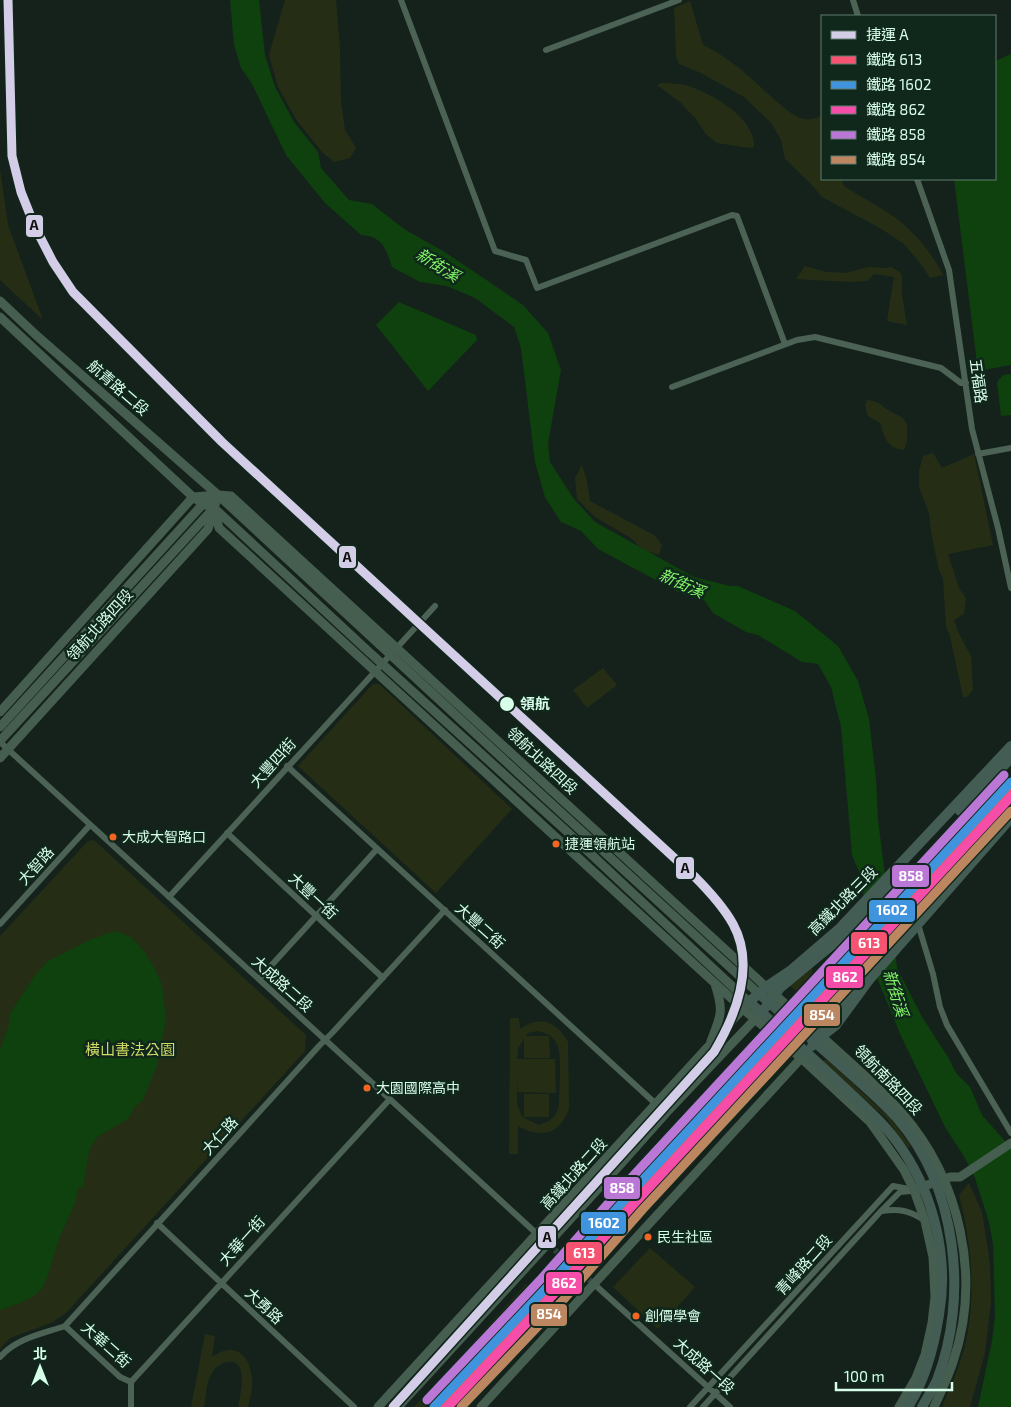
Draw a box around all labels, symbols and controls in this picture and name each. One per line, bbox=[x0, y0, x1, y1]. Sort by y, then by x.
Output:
legend bbox=[821, 15, 996, 180]
text: 捷運 A bbox=[866, 25, 909, 43]
text: 鐵路 613 bbox=[866, 50, 922, 68]
text: 鐵路 1602 bbox=[866, 75, 931, 93]
text: 鐵路 862 bbox=[866, 100, 925, 118]
text: 鐵路 858 bbox=[866, 125, 926, 143]
text: 鐵路 854 bbox=[866, 150, 926, 168]
line badge: A bbox=[25, 214, 44, 238]
text: A bbox=[29, 216, 39, 233]
water label: 新街溪 bbox=[413, 244, 465, 286]
street label: 航青路二段 bbox=[84, 356, 153, 419]
street label: 五福路 bbox=[967, 357, 991, 404]
line badge: A bbox=[338, 545, 357, 569]
text: A bbox=[342, 548, 352, 565]
water label: 新街溪 bbox=[656, 564, 710, 602]
street label: 領航北路四段 bbox=[62, 585, 136, 664]
place label: 領航 bbox=[520, 694, 550, 712]
marker: 領航 bbox=[498, 695, 516, 713]
street label: 領航北路四段 bbox=[504, 723, 582, 798]
street label: 大豐四街 bbox=[245, 734, 299, 791]
place label: 大成大智路口 bbox=[122, 828, 206, 845]
marker: 大成大智路口 bbox=[108, 832, 118, 842]
place label: 捷運領航站 bbox=[565, 835, 635, 852]
marker: 捷運領航站 bbox=[551, 839, 561, 849]
street label: 大智路 bbox=[14, 843, 57, 888]
line badge: A bbox=[675, 856, 695, 880]
text: A bbox=[680, 859, 690, 876]
street label: 高鐵北路三段 bbox=[804, 862, 880, 938]
line badge: 858 bbox=[891, 864, 930, 888]
text: 858 bbox=[898, 867, 924, 884]
street label: 大豐一街 bbox=[286, 868, 342, 922]
street label: 大豐二街 bbox=[452, 898, 509, 952]
line badge: 1602 bbox=[868, 899, 916, 923]
text: 1602 bbox=[876, 901, 908, 918]
line badge: 613 bbox=[850, 931, 888, 955]
text: 613 bbox=[858, 934, 880, 951]
street label: 大成路二段 bbox=[249, 951, 317, 1015]
line badge: 862 bbox=[825, 965, 864, 989]
water label: 新街溪 bbox=[880, 967, 913, 1020]
text: 862 bbox=[832, 968, 858, 985]
line badge: 854 bbox=[803, 1003, 841, 1027]
text: 854 bbox=[809, 1006, 835, 1023]
park label: 橫山書法公園 bbox=[85, 1040, 175, 1058]
street label: 領航南路四段 bbox=[851, 1041, 926, 1118]
place label: 大園國際高中 bbox=[376, 1079, 460, 1096]
marker: 大園國際高中 bbox=[362, 1083, 372, 1093]
street label: 大仁路 bbox=[198, 1113, 241, 1158]
street label: 高鐵北路二段 bbox=[536, 1134, 610, 1213]
line badge: 858 bbox=[603, 1176, 641, 1200]
text: 858 bbox=[609, 1179, 635, 1196]
line badge: 1602 bbox=[580, 1211, 627, 1235]
street label: 大華一街 bbox=[214, 1212, 268, 1269]
text: 1602 bbox=[588, 1214, 620, 1231]
line badge: A bbox=[537, 1225, 557, 1249]
text: A bbox=[542, 1228, 552, 1245]
place label: 民生社區 bbox=[657, 1228, 713, 1245]
street label: 青峰路二段 bbox=[771, 1230, 835, 1298]
marker: 民生社區 bbox=[643, 1232, 653, 1242]
line badge: 613 bbox=[565, 1241, 603, 1265]
text: 613 bbox=[573, 1244, 595, 1261]
line badge: 862 bbox=[545, 1271, 583, 1295]
text: 862 bbox=[551, 1274, 577, 1291]
street label: 大勇路 bbox=[242, 1283, 287, 1327]
line badge: 854 bbox=[530, 1303, 568, 1327]
text: 854 bbox=[536, 1305, 562, 1322]
place label: 創價學會 bbox=[645, 1307, 701, 1324]
marker: 創價學會 bbox=[631, 1311, 641, 1321]
street label: 大華二街 bbox=[78, 1317, 135, 1371]
street label: 大成路一段 bbox=[671, 1333, 739, 1397]
north arrow bbox=[15, 1342, 65, 1392]
text: 北 bbox=[33, 1345, 47, 1362]
scale bar bbox=[836, 1360, 952, 1392]
text: 100 m bbox=[844, 1367, 885, 1385]

